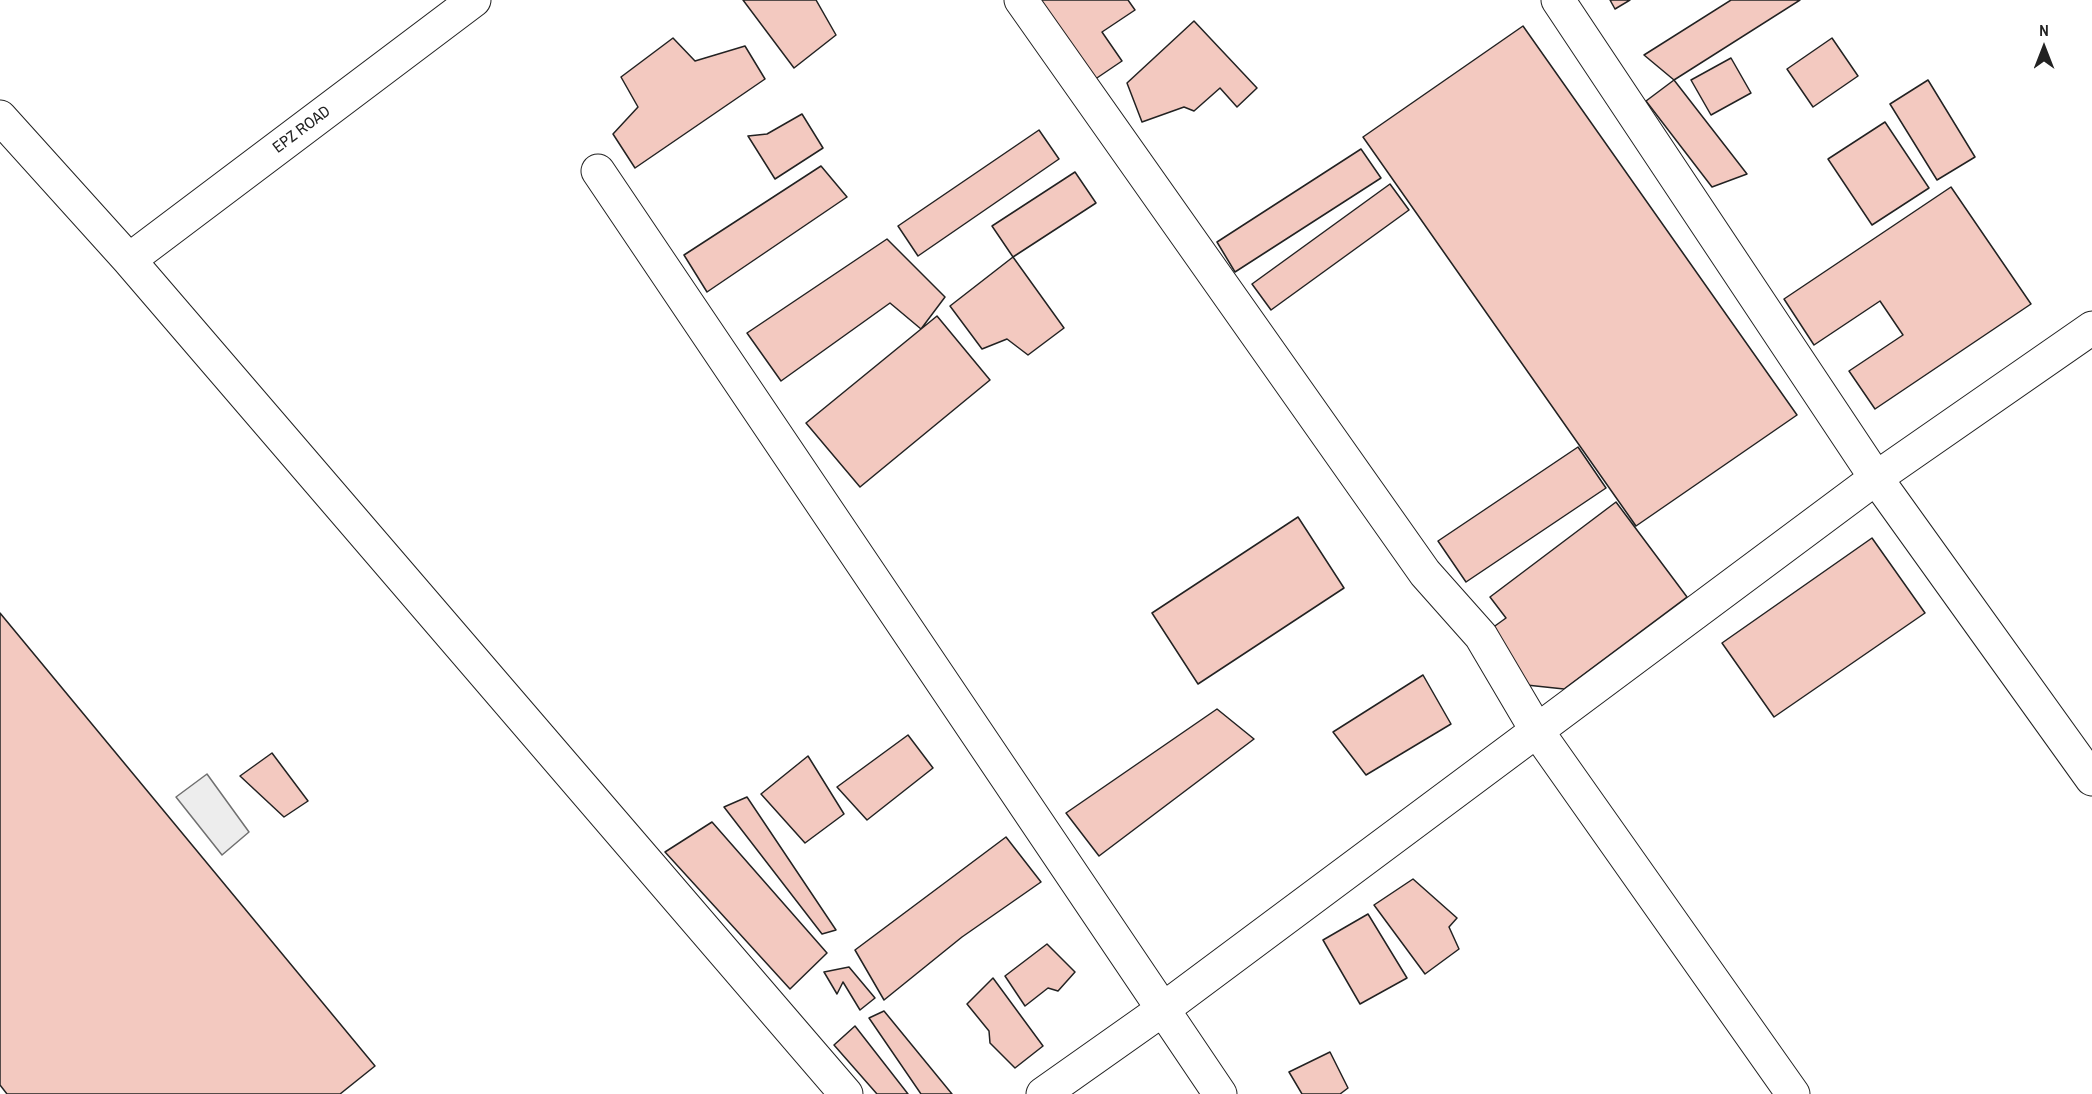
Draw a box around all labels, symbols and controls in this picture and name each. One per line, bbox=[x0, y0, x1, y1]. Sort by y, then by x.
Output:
north arrow bbox=[2014, 18, 2074, 78]
text: N bbox=[2039, 19, 2049, 41]
street label: EPZ ROAD bbox=[269, 102, 335, 158]

